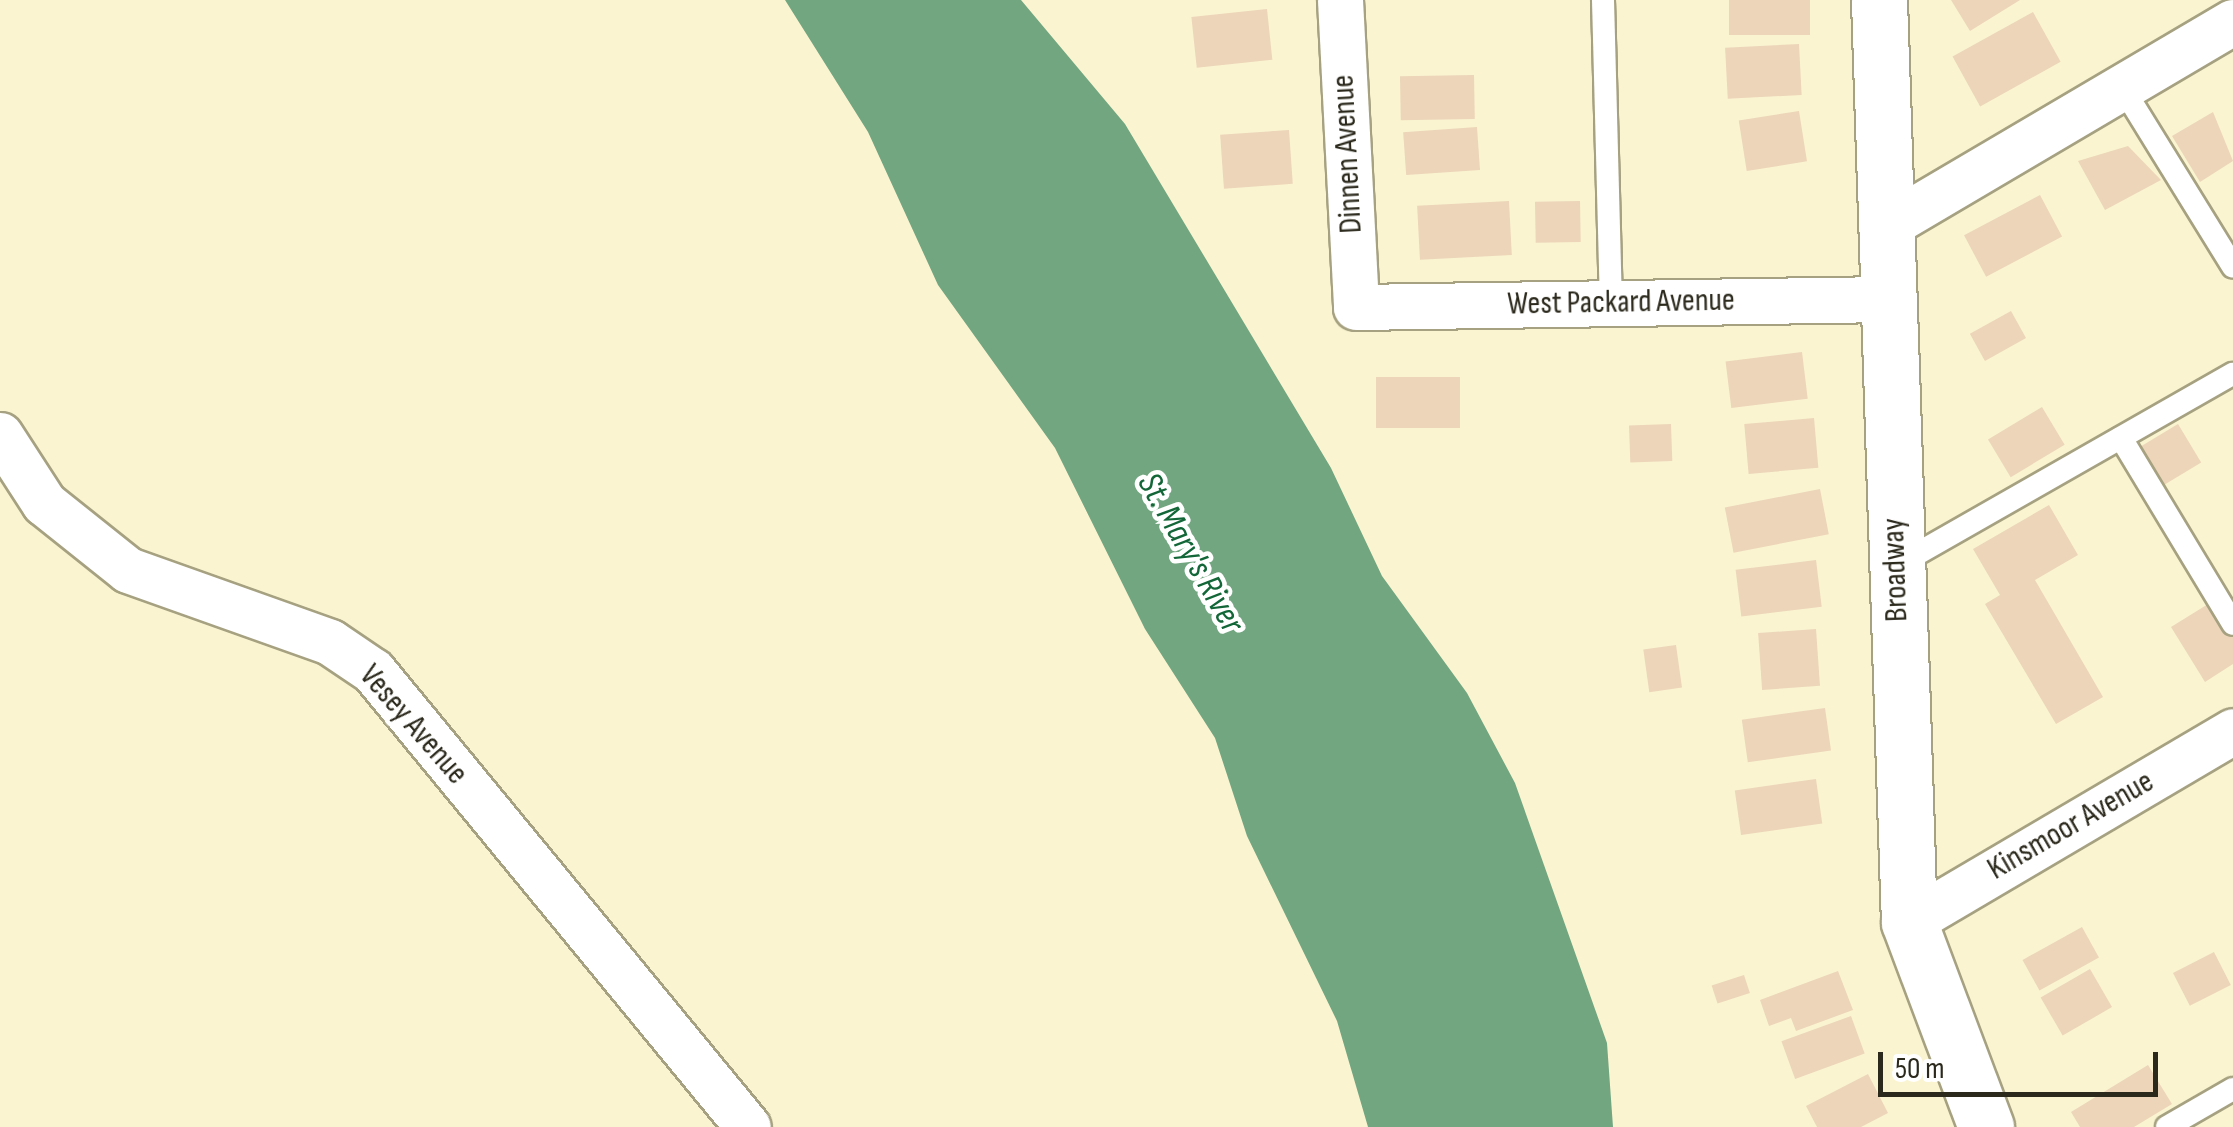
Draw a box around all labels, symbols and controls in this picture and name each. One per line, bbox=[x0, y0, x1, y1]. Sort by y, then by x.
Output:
street label: Dinnen Avenue bbox=[1325, 74, 1371, 234]
street label: West Packard Avenue bbox=[1507, 282, 1735, 324]
water label: St. Mary's River bbox=[1128, 466, 1252, 640]
street label: Broadway bbox=[1875, 517, 1917, 623]
street label: Vesey Avenue bbox=[351, 657, 475, 793]
street label: Kinsmoor Avenue bbox=[1981, 763, 2161, 889]
scale bar bbox=[1883, 1032, 2163, 1094]
text: 50 m bbox=[1895, 1051, 1944, 1087]

